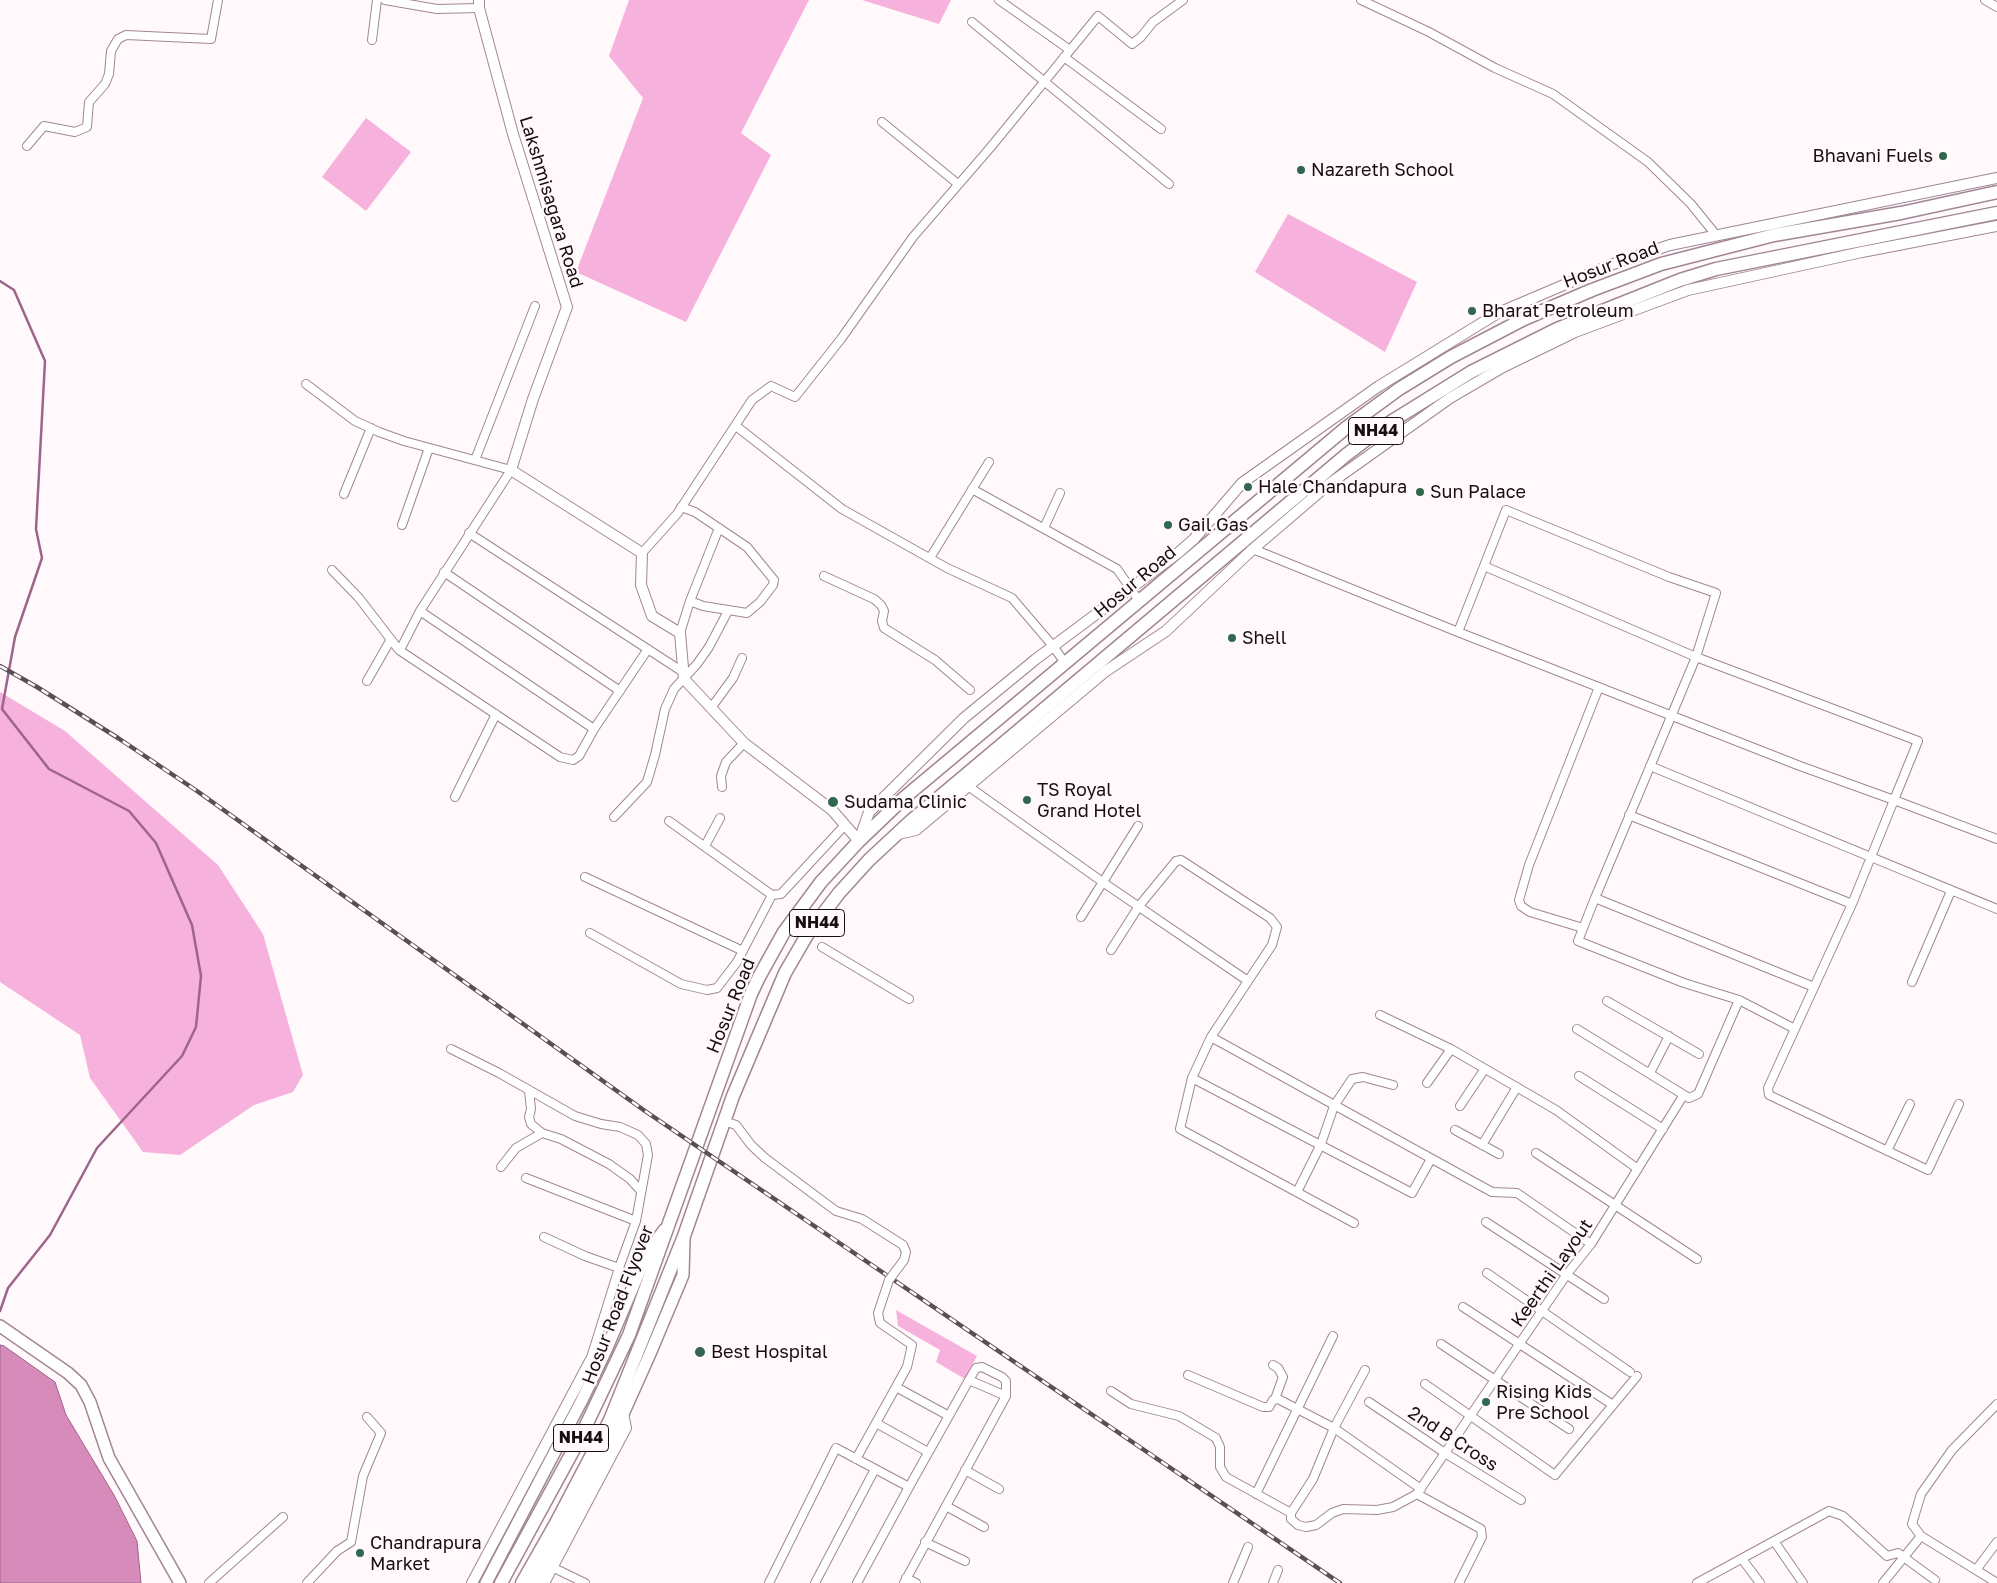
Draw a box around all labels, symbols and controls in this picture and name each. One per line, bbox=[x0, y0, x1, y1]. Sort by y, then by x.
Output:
street label: Lakshmisagara Road bbox=[515, 113, 587, 291]
place label: Bhavani Fuels bbox=[1813, 145, 1933, 167]
marker: Bhavani Fuels bbox=[1937, 150, 1949, 162]
place label: Nazareth School bbox=[1311, 159, 1454, 181]
marker: Nazareth School bbox=[1295, 164, 1307, 176]
street label: Hosur Road bbox=[1560, 237, 1662, 293]
place label: Bharat Petroleum bbox=[1482, 300, 1634, 322]
marker: Bharat Petroleum bbox=[1466, 305, 1478, 317]
road number: NH44 bbox=[1348, 418, 1404, 444]
place label: Hale Chandapura bbox=[1258, 476, 1407, 498]
marker: Hale Chandapura bbox=[1242, 481, 1254, 493]
place label: Sun Palace bbox=[1430, 481, 1526, 503]
marker: Sun Palace bbox=[1414, 486, 1426, 498]
place label: Gail Gas bbox=[1178, 514, 1248, 536]
marker: Gail Gas bbox=[1162, 519, 1174, 531]
street label: Hosur Road bbox=[1090, 541, 1180, 623]
place label: Shell bbox=[1242, 627, 1287, 649]
marker: Shell bbox=[1226, 632, 1238, 644]
place label: TS Royal Grand Hotel bbox=[1037, 779, 1141, 822]
place label: Sudama Clinic bbox=[844, 791, 967, 813]
marker: TS Royal Grand Hotel bbox=[1021, 794, 1033, 806]
marker: Sudama Clinic bbox=[826, 795, 840, 809]
road number: NH44 bbox=[790, 910, 844, 936]
street label: Hosur Road bbox=[702, 955, 760, 1057]
street label: Keerthi Layout bbox=[1507, 1215, 1597, 1331]
street label: Hosur Road Flyover bbox=[578, 1222, 658, 1388]
place label: Best Hospital bbox=[711, 1341, 828, 1363]
marker: Best Hospital bbox=[693, 1345, 707, 1359]
place label: Rising Kids Pre School bbox=[1496, 1381, 1592, 1424]
marker: Rising Kids Pre School bbox=[1480, 1396, 1492, 1408]
street label: 2nd B Cross bbox=[1404, 1402, 1502, 1476]
road number: NH44 bbox=[554, 1425, 608, 1452]
place label: Chandrapura Market bbox=[370, 1532, 482, 1575]
marker: Chandrapura Market bbox=[354, 1547, 366, 1559]

